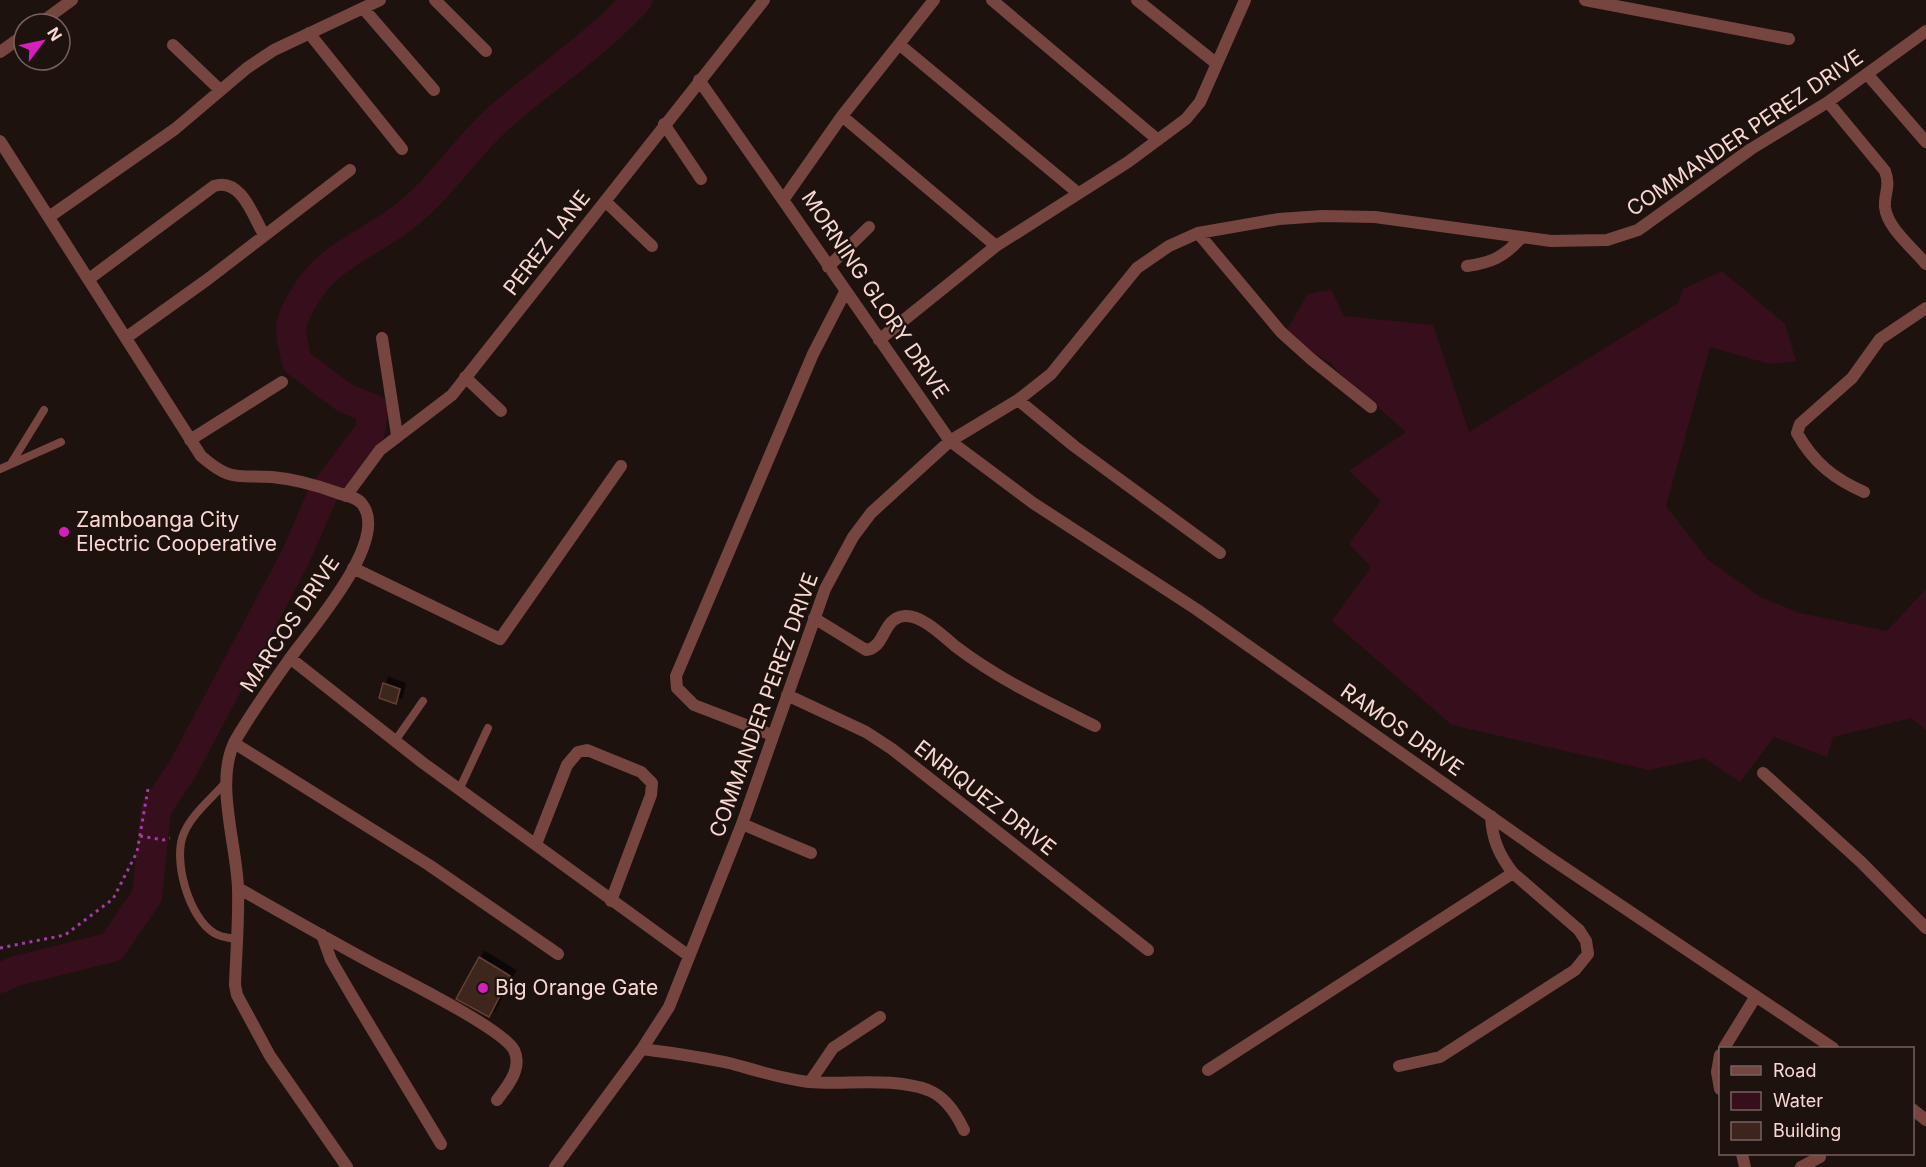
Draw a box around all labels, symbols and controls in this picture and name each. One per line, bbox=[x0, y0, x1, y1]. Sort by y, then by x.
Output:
north arrow bbox=[12, 12, 72, 72]
text: N bbox=[43, 24, 66, 45]
street label: COMMANDER PEREZ DRIVE bbox=[1622, 44, 1868, 221]
street label: PEREZ LANE bbox=[498, 185, 595, 300]
street label: MORNING GLORY DRIVE bbox=[797, 186, 954, 403]
place label: Zamboanga City Electric Cooperative bbox=[76, 507, 277, 556]
marker: Zamboanga City Electric Cooperative bbox=[57, 525, 71, 539]
street label: MARCOS DRIVE bbox=[235, 551, 344, 697]
street label: COMMANDER PEREZ DRIVE bbox=[704, 569, 823, 840]
street label: RAMOS DRIVE bbox=[1336, 678, 1468, 781]
street label: ENRIQUEZ DRIVE bbox=[910, 735, 1061, 861]
place label: Big Orange Gate bbox=[495, 975, 658, 1000]
marker: Big Orange Gate bbox=[476, 981, 490, 995]
legend bbox=[1719, 1047, 1914, 1155]
text: Road bbox=[1773, 1060, 1816, 1081]
text: Water bbox=[1773, 1090, 1823, 1111]
text: Building bbox=[1773, 1120, 1841, 1141]

